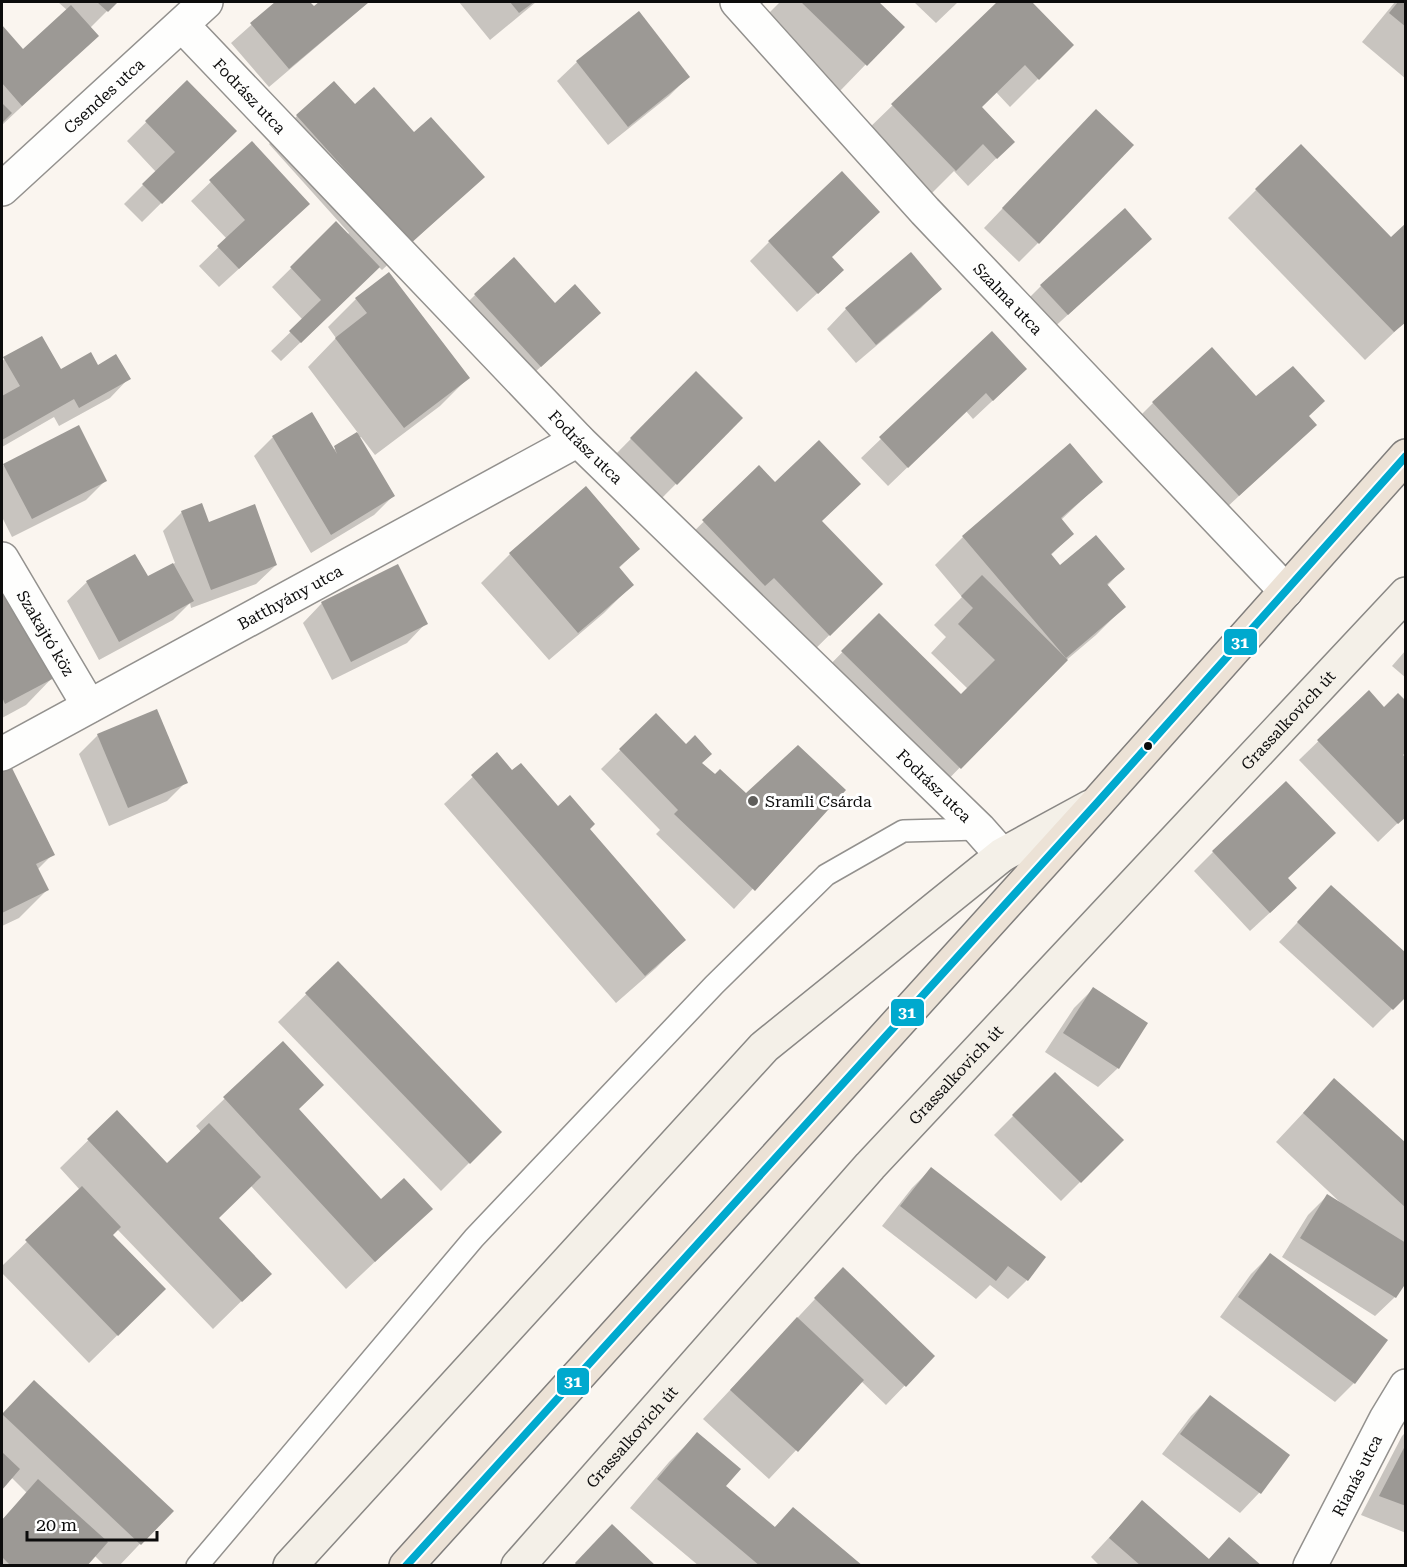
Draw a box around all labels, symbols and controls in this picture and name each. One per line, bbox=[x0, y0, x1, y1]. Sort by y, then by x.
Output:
street label: Csendes utca bbox=[60, 54, 149, 138]
street label: Fodrász utca bbox=[209, 55, 290, 138]
street label: Szalma utca bbox=[969, 259, 1047, 339]
street label: Fodrász utca bbox=[545, 406, 627, 488]
street label: Batthyány utca bbox=[235, 561, 346, 634]
street label: Szakajtó köz bbox=[13, 587, 78, 680]
line badge: 31 bbox=[1223, 628, 1258, 656]
text: 31 bbox=[1231, 633, 1249, 652]
street label: Grassalkovich út bbox=[1237, 667, 1339, 774]
unlabelled marker bbox=[1142, 740, 1154, 752]
street label: Fodrász utca bbox=[893, 746, 975, 827]
place label: Sramli Csárda bbox=[765, 792, 872, 811]
marker: Sramli Csárda bbox=[746, 794, 760, 808]
line badge: 31 bbox=[890, 998, 925, 1027]
text: 31 bbox=[898, 1003, 916, 1022]
street label: Grassalkovich út bbox=[905, 1021, 1007, 1129]
line badge: 31 bbox=[556, 1367, 590, 1396]
text: 31 bbox=[564, 1372, 582, 1391]
street label: Grassalkovich út bbox=[582, 1382, 682, 1492]
street label: Rianás utca bbox=[1328, 1431, 1386, 1520]
scale bar bbox=[27, 1504, 158, 1542]
text: 20 m bbox=[36, 1514, 77, 1535]

